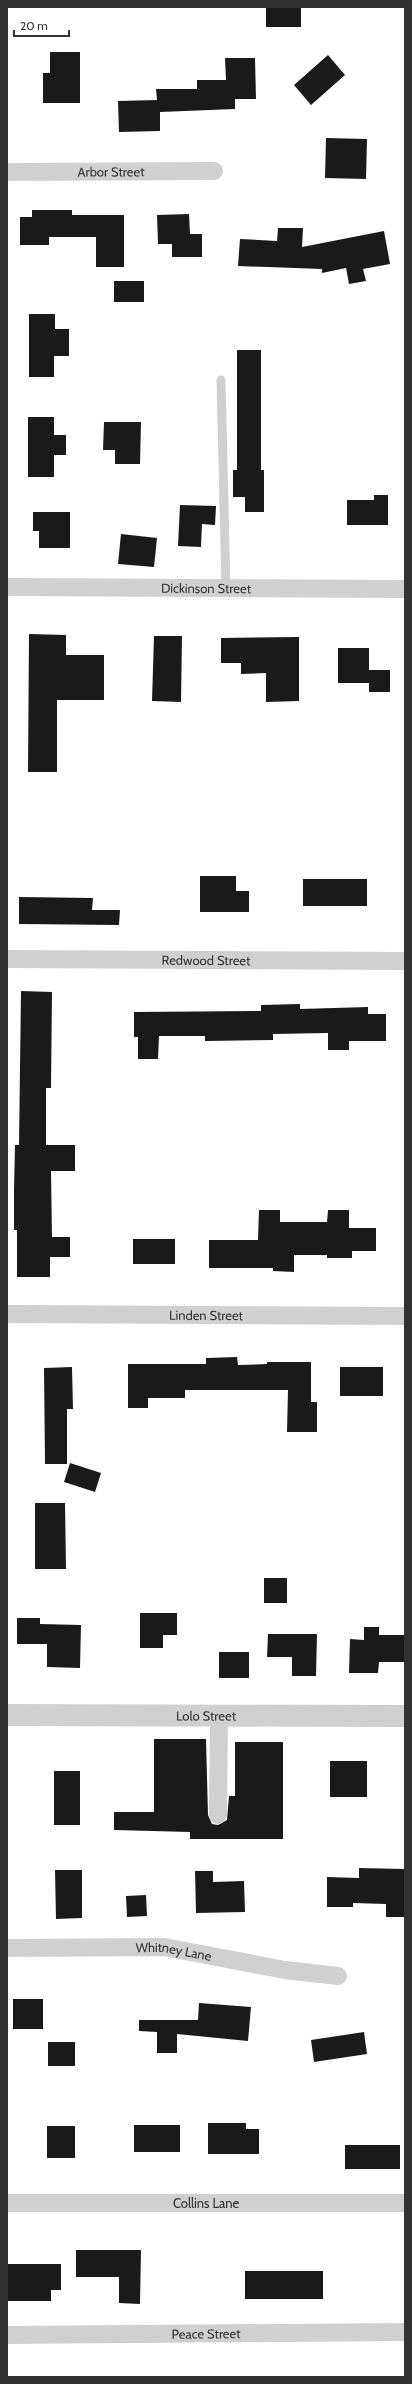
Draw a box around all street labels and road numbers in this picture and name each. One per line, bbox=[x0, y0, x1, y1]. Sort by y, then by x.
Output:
street label: Arbor Street bbox=[77, 163, 145, 180]
street label: Dickinson Street bbox=[161, 580, 252, 596]
street label: Redwood Street bbox=[162, 952, 251, 968]
street label: Linden Street bbox=[169, 1307, 244, 1323]
street label: Lolo Street bbox=[176, 1707, 237, 1724]
street label: Whitney Lane bbox=[136, 1939, 213, 1964]
street label: Collins Lane bbox=[173, 2195, 239, 2211]
street label: Peace Street bbox=[171, 2325, 241, 2342]

